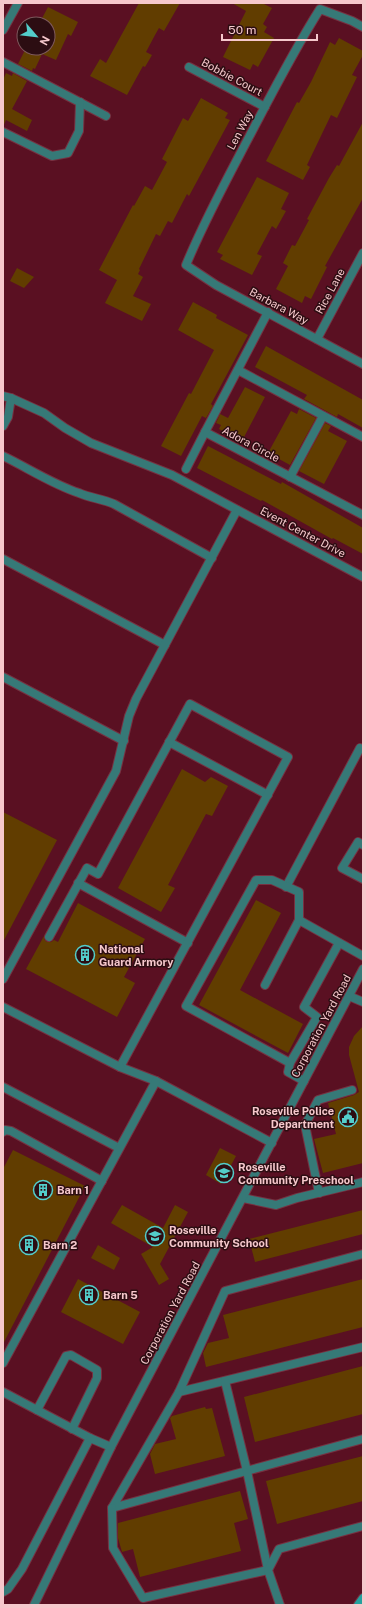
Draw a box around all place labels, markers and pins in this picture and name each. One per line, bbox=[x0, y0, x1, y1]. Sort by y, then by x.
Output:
place label: National Guard Armory bbox=[99, 943, 174, 968]
building icon: National Guard Armory bbox=[74, 944, 96, 966]
place label: Roseville Police Department bbox=[252, 1105, 334, 1130]
public building icon: Roseville Police Department bbox=[337, 1106, 359, 1128]
place label: Roseville Community Preschool bbox=[238, 1161, 354, 1186]
school or university icon: Roseville Community Preschool bbox=[213, 1162, 235, 1184]
building icon: Barn 1 bbox=[32, 1179, 54, 1201]
place label: Barn 1 bbox=[57, 1184, 89, 1196]
place label: Roseville Community School bbox=[169, 1224, 269, 1249]
school or university icon: Roseville Community School bbox=[144, 1225, 166, 1247]
building icon: Barn 2 bbox=[18, 1234, 40, 1256]
place label: Barn 2 bbox=[43, 1239, 77, 1251]
building icon: Barn 5 bbox=[78, 1284, 100, 1306]
place label: Barn 5 bbox=[103, 1289, 138, 1301]

